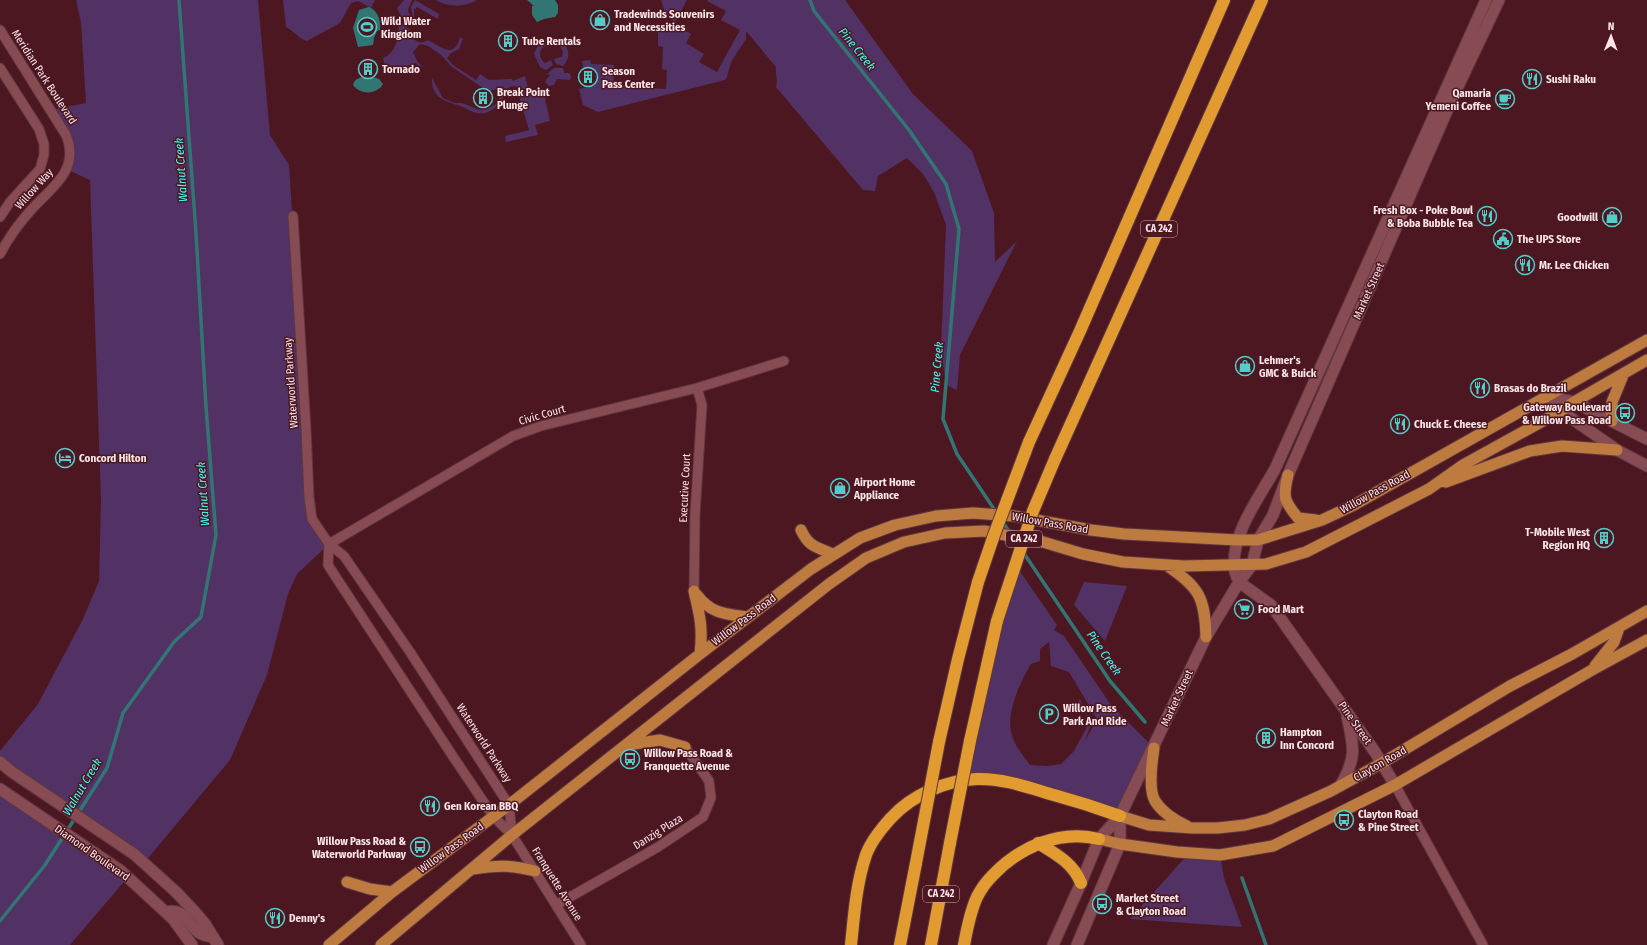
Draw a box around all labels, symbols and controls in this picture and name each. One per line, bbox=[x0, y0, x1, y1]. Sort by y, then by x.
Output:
place label: Tradewinds Souvenirs and Necessities bbox=[614, 8, 715, 34]
shop icon: Tradewinds Souvenirs and Necessities bbox=[589, 9, 611, 31]
place label: Wild Water Kingdom bbox=[381, 15, 431, 41]
sports icon: Wild Water Kingdom bbox=[356, 16, 378, 38]
north arrow bbox=[1591, 16, 1631, 56]
text: N bbox=[1608, 20, 1615, 33]
water label: Pine Creek bbox=[836, 25, 878, 73]
street label: Meridian Park Boulevard bbox=[9, 27, 79, 127]
building icon: Tube Rentals bbox=[497, 30, 519, 52]
place label: Tube Rentals bbox=[522, 35, 581, 48]
building icon: Tornado bbox=[357, 58, 379, 80]
place label: Tornado bbox=[382, 63, 420, 76]
place label: Season Pass Center bbox=[602, 65, 656, 91]
building icon: Season Pass Center bbox=[577, 66, 599, 88]
restaurant icon: Sushi Raku bbox=[1521, 68, 1543, 90]
place label: Sushi Raku bbox=[1546, 73, 1596, 86]
place label: Break Point Plunge bbox=[497, 86, 550, 112]
building icon: Break Point Plunge bbox=[472, 87, 494, 109]
place label: Qamaria Yemeni Coffee bbox=[1425, 87, 1492, 113]
cafe icon: Qamaria Yemeni Coffee bbox=[1494, 88, 1516, 110]
water label: Walnut Creek bbox=[172, 137, 190, 203]
street label: Willow Way bbox=[12, 166, 56, 212]
place label: Fresh Box - Poke Bowl & Boba Bubble Tea bbox=[1373, 204, 1474, 230]
restaurant icon: Fresh Box - Poke Bowl & Boba Bubble Tea bbox=[1476, 205, 1498, 227]
shop icon: Goodwill bbox=[1601, 206, 1623, 228]
place label: Goodwill bbox=[1557, 211, 1599, 224]
road number: CA 242 bbox=[1141, 221, 1177, 237]
public building icon: The UPS Store bbox=[1492, 228, 1514, 250]
place label: The UPS Store bbox=[1517, 233, 1581, 246]
restaurant icon: Mr. Lee Chicken bbox=[1514, 254, 1536, 276]
place label: Mr. Lee Chicken bbox=[1539, 259, 1609, 272]
street label: Market Street bbox=[1351, 260, 1387, 321]
street label: Waterworld Parkway bbox=[281, 337, 301, 429]
water label: Pine Creek bbox=[928, 341, 946, 393]
place label: Lehmer's GMC & Buick bbox=[1259, 354, 1317, 380]
shop icon: Lehmer's GMC & Buick bbox=[1234, 355, 1256, 377]
restaurant icon: Brasas do Brazil bbox=[1469, 377, 1491, 399]
place label: Brasas do Brazil bbox=[1494, 382, 1567, 395]
place label: Gateway Boulevard & Willow Pass Road bbox=[1522, 401, 1611, 427]
street label: Civic Court bbox=[517, 402, 567, 428]
bus stop icon: Gateway Boulevard & Willow Pass Road bbox=[1614, 402, 1636, 424]
restaurant icon: Chuck E. Cheese bbox=[1389, 413, 1411, 435]
place label: Chuck E. Cheese bbox=[1414, 418, 1487, 431]
hotel icon: Concord Hilton bbox=[54, 447, 76, 469]
place label: Concord Hilton bbox=[79, 452, 147, 465]
street label: Executive Court bbox=[677, 453, 693, 523]
water label: Walnut Creek bbox=[194, 461, 212, 527]
street label: Willow Pass Road bbox=[1338, 468, 1412, 516]
place label: Airport Home Appliance bbox=[853, 476, 916, 502]
shop icon: Airport Home Appliance bbox=[829, 477, 851, 499]
street label: Willow Pass Road bbox=[1011, 510, 1089, 536]
place label: T-Mobile West Region HQ bbox=[1525, 526, 1591, 552]
building icon: T-Mobile West Region HQ bbox=[1593, 527, 1615, 549]
road number: CA 242 bbox=[1006, 531, 1042, 547]
street label: Willow Pass Road bbox=[709, 591, 779, 649]
supermarket icon: Food Mart bbox=[1233, 598, 1255, 620]
place label: Food Mart bbox=[1258, 603, 1304, 616]
water label: Pine Creek bbox=[1084, 628, 1124, 678]
street label: Market Street bbox=[1158, 667, 1196, 728]
street label: Pine Street bbox=[1336, 699, 1375, 747]
street label: Waterworld Parkway bbox=[454, 701, 514, 785]
place label: Willow Pass Park And Ride bbox=[1063, 702, 1127, 728]
parking icon: Willow Pass Park And Ride bbox=[1038, 703, 1060, 725]
place label: Hampton Inn Concord bbox=[1280, 726, 1334, 752]
building icon: Hampton Inn Concord bbox=[1255, 727, 1277, 749]
street label: Clayton Road bbox=[1351, 744, 1409, 784]
place label: Willow Pass Road & Franquette Avenue bbox=[644, 747, 733, 773]
bus stop icon: Willow Pass Road & Franquette Avenue bbox=[619, 748, 641, 770]
water label: Walnut Creek bbox=[59, 756, 105, 818]
restaurant icon: Gen Korean BBQ bbox=[419, 795, 441, 817]
place label: Gen Korean BBQ bbox=[444, 800, 519, 813]
place label: Clayton Road & Pine Street bbox=[1358, 808, 1419, 834]
bus stop icon: Clayton Road & Pine Street bbox=[1333, 809, 1355, 831]
street label: Danzig Plaza bbox=[631, 812, 685, 852]
street label: Willow Pass Road bbox=[416, 820, 486, 876]
street label: Diamond Boulevard bbox=[52, 822, 132, 884]
place label: Willow Pass Road & Waterworld Parkway bbox=[312, 835, 407, 861]
bus stop icon: Willow Pass Road & Waterworld Parkway bbox=[409, 836, 431, 858]
street label: Franquette Avenue bbox=[529, 845, 585, 923]
road number: CA 242 bbox=[923, 886, 959, 902]
place label: Market Street & Clayton Road bbox=[1116, 892, 1186, 918]
bus stop icon: Market Street & Clayton Road bbox=[1091, 893, 1113, 915]
restaurant icon: Denny's bbox=[264, 907, 286, 929]
place label: Denny's bbox=[289, 912, 325, 925]

